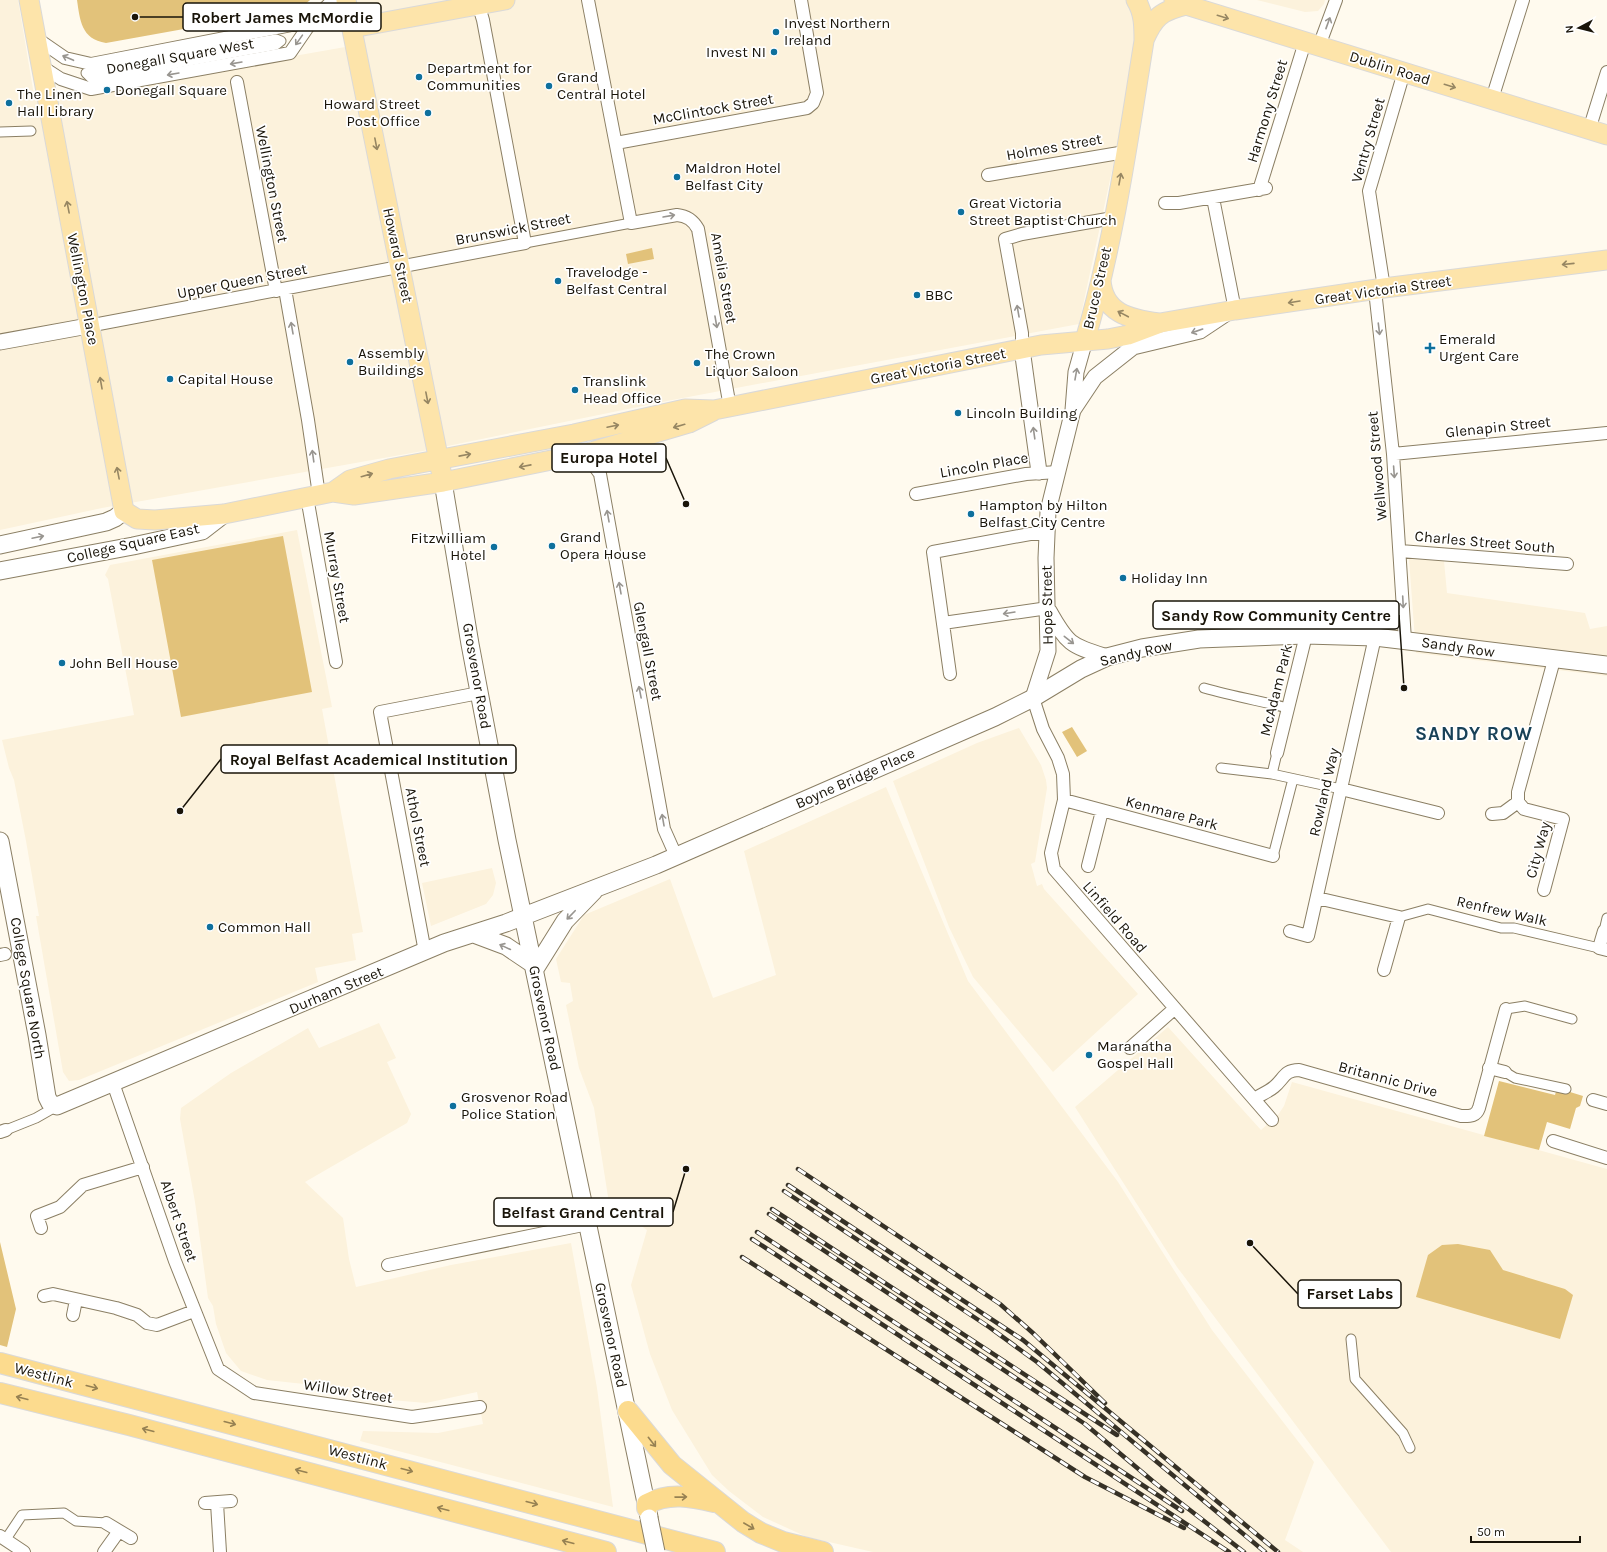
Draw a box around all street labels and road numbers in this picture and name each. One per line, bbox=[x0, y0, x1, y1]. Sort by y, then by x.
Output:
street label: Donegall Square West bbox=[105, 34, 256, 78]
street label: Dublin Road bbox=[1347, 47, 1433, 89]
street label: Harmony Street bbox=[1243, 57, 1291, 165]
street label: McClintock Street bbox=[651, 89, 775, 128]
street label: Ventry Street bbox=[1347, 95, 1389, 185]
street label: Wellington Street bbox=[252, 124, 292, 244]
street label: Holmes Street bbox=[1005, 130, 1104, 164]
street label: Howard Street bbox=[379, 206, 417, 304]
street label: Brunswick Street bbox=[454, 209, 573, 249]
street label: Wellington Place bbox=[63, 231, 103, 347]
street label: Amelia Street bbox=[707, 231, 741, 325]
street label: Bruce Street bbox=[1079, 245, 1115, 331]
street label: Upper Queen Street bbox=[175, 259, 309, 302]
street label: Great Victoria Street bbox=[1314, 271, 1453, 308]
street label: Great Victoria Street bbox=[869, 344, 1008, 388]
street label: Wellwood Street bbox=[1363, 410, 1391, 522]
street label: Glenapin Street bbox=[1444, 412, 1552, 441]
street label: Lincoln Place bbox=[938, 448, 1030, 482]
street label: College Square East bbox=[65, 519, 201, 567]
street label: Charles Street South bbox=[1414, 527, 1556, 557]
street label: Murray Street bbox=[320, 530, 354, 625]
street label: Hope Street bbox=[1037, 565, 1057, 645]
street label: Glengall Street bbox=[630, 600, 666, 702]
street label: Grosvenor Road bbox=[459, 622, 495, 730]
street label: Sandy Row bbox=[1420, 633, 1496, 661]
street label: Sandy Row bbox=[1098, 636, 1174, 670]
street label: McAdam Park bbox=[1256, 642, 1296, 738]
street label: Boyne Bridge Place bbox=[792, 744, 918, 812]
street label: Rowland Way bbox=[1305, 746, 1343, 838]
street label: Athol Street bbox=[401, 786, 435, 869]
street label: Kenmare Park bbox=[1124, 792, 1220, 834]
street label: City Way bbox=[1522, 820, 1554, 880]
street label: Linfield Road bbox=[1079, 877, 1151, 957]
street label: Renfrew Walk bbox=[1455, 892, 1549, 930]
street label: College Square North bbox=[7, 916, 49, 1060]
street label: Durham Street bbox=[286, 962, 386, 1018]
street label: Grosvenor Road bbox=[525, 964, 565, 1072]
street label: Britannic Drive bbox=[1336, 1057, 1440, 1101]
street label: Albert Street bbox=[157, 1178, 201, 1265]
street label: Grosvenor Road bbox=[591, 1281, 631, 1389]
street label: Westlink bbox=[13, 1358, 75, 1392]
street label: Willow Street bbox=[302, 1375, 394, 1407]
street label: Westlink bbox=[327, 1440, 389, 1474]

